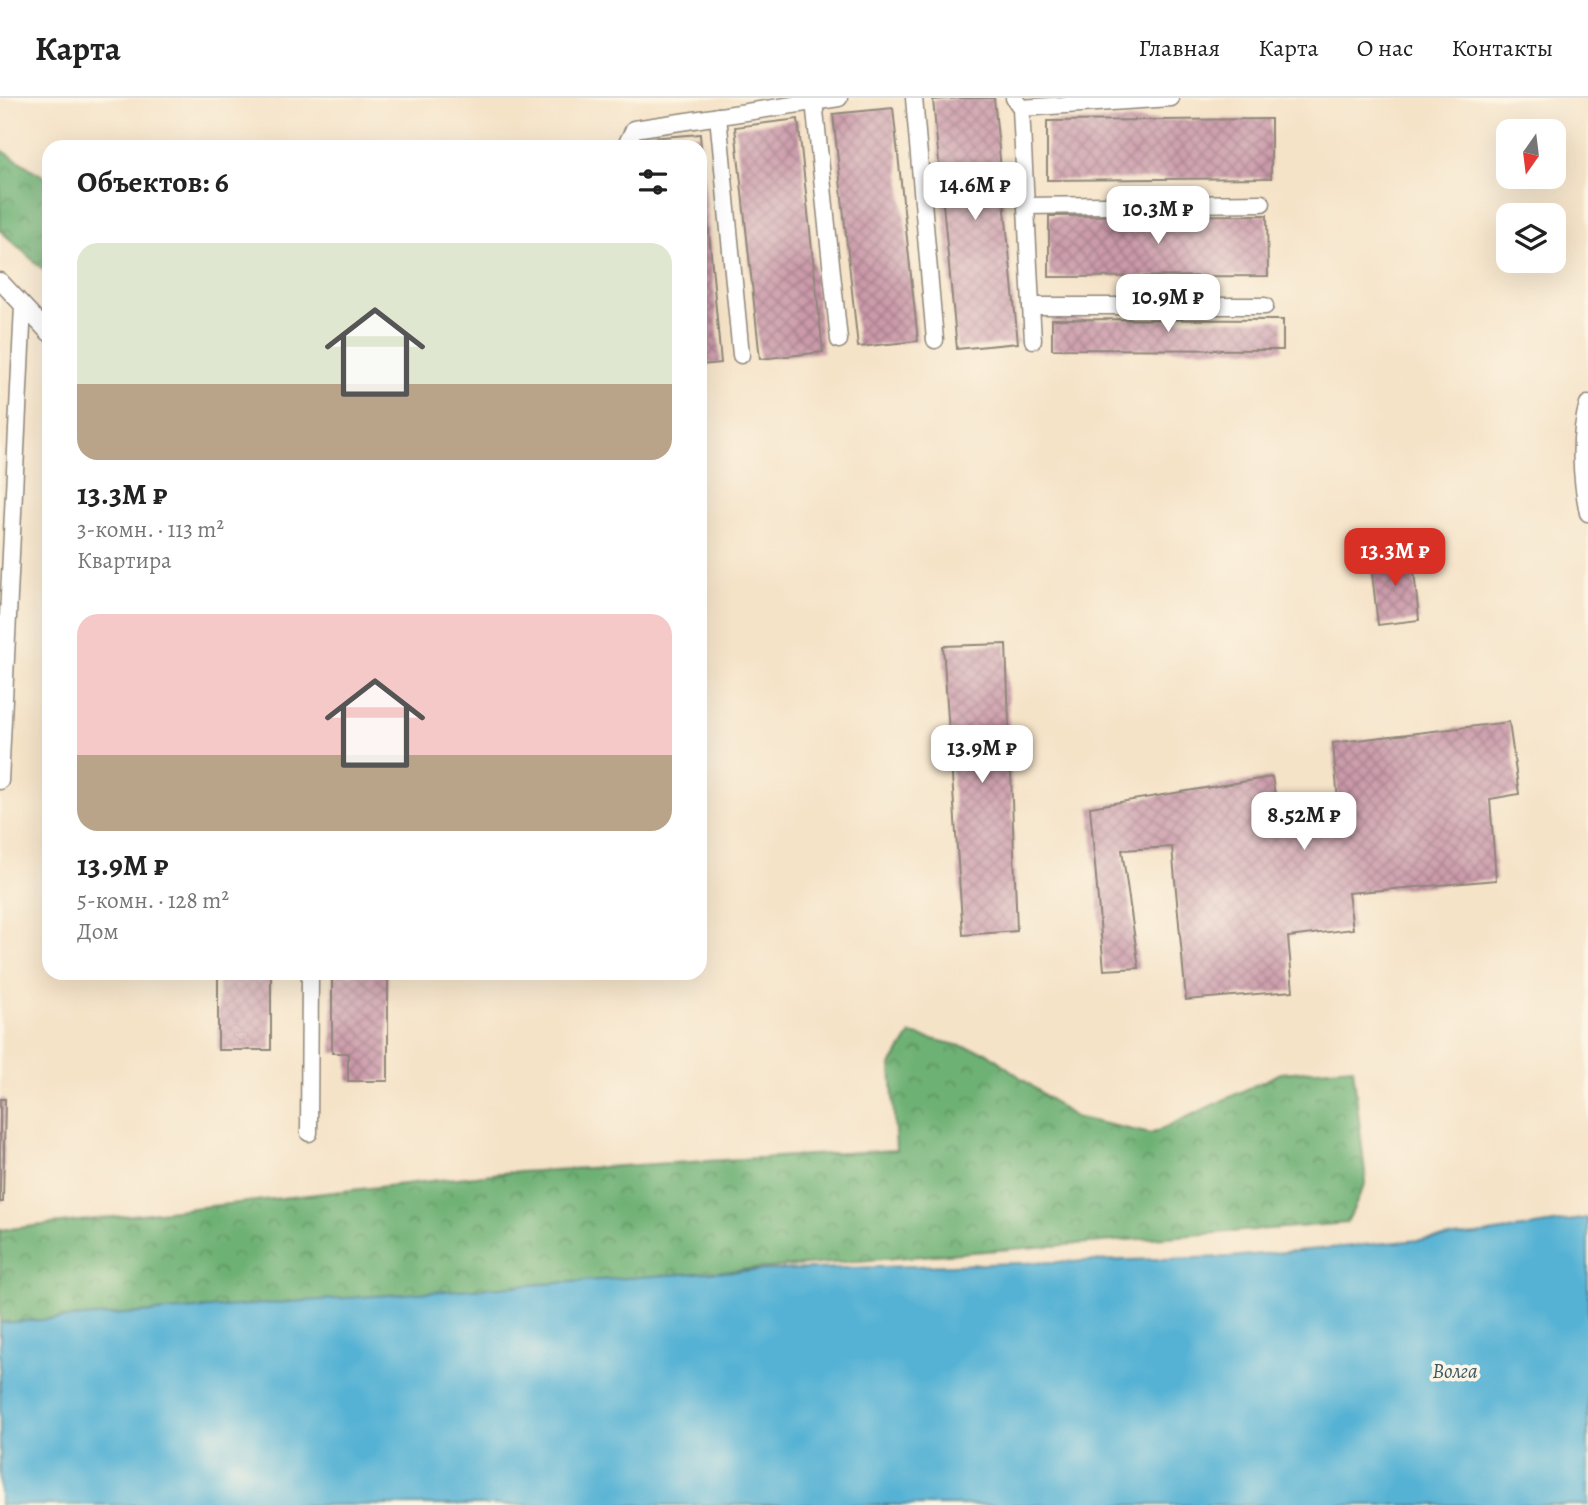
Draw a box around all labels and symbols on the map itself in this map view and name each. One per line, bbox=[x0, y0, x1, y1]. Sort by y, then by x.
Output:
north arrow bbox=[1496, 119, 1566, 189]
pin: 14.6M ₽ bbox=[910, 162, 1040, 222]
pin: 10.3M ₽ bbox=[1093, 186, 1223, 246]
pin: 10.9M ₽ bbox=[1103, 274, 1233, 334]
pin: 13.3M ₽ bbox=[1330, 528, 1460, 588]
pin: 13.9M ₽ bbox=[917, 726, 1047, 785]
pin: 8.52M ₽ bbox=[1239, 792, 1369, 852]
water label: Волга bbox=[1432, 1357, 1478, 1385]

